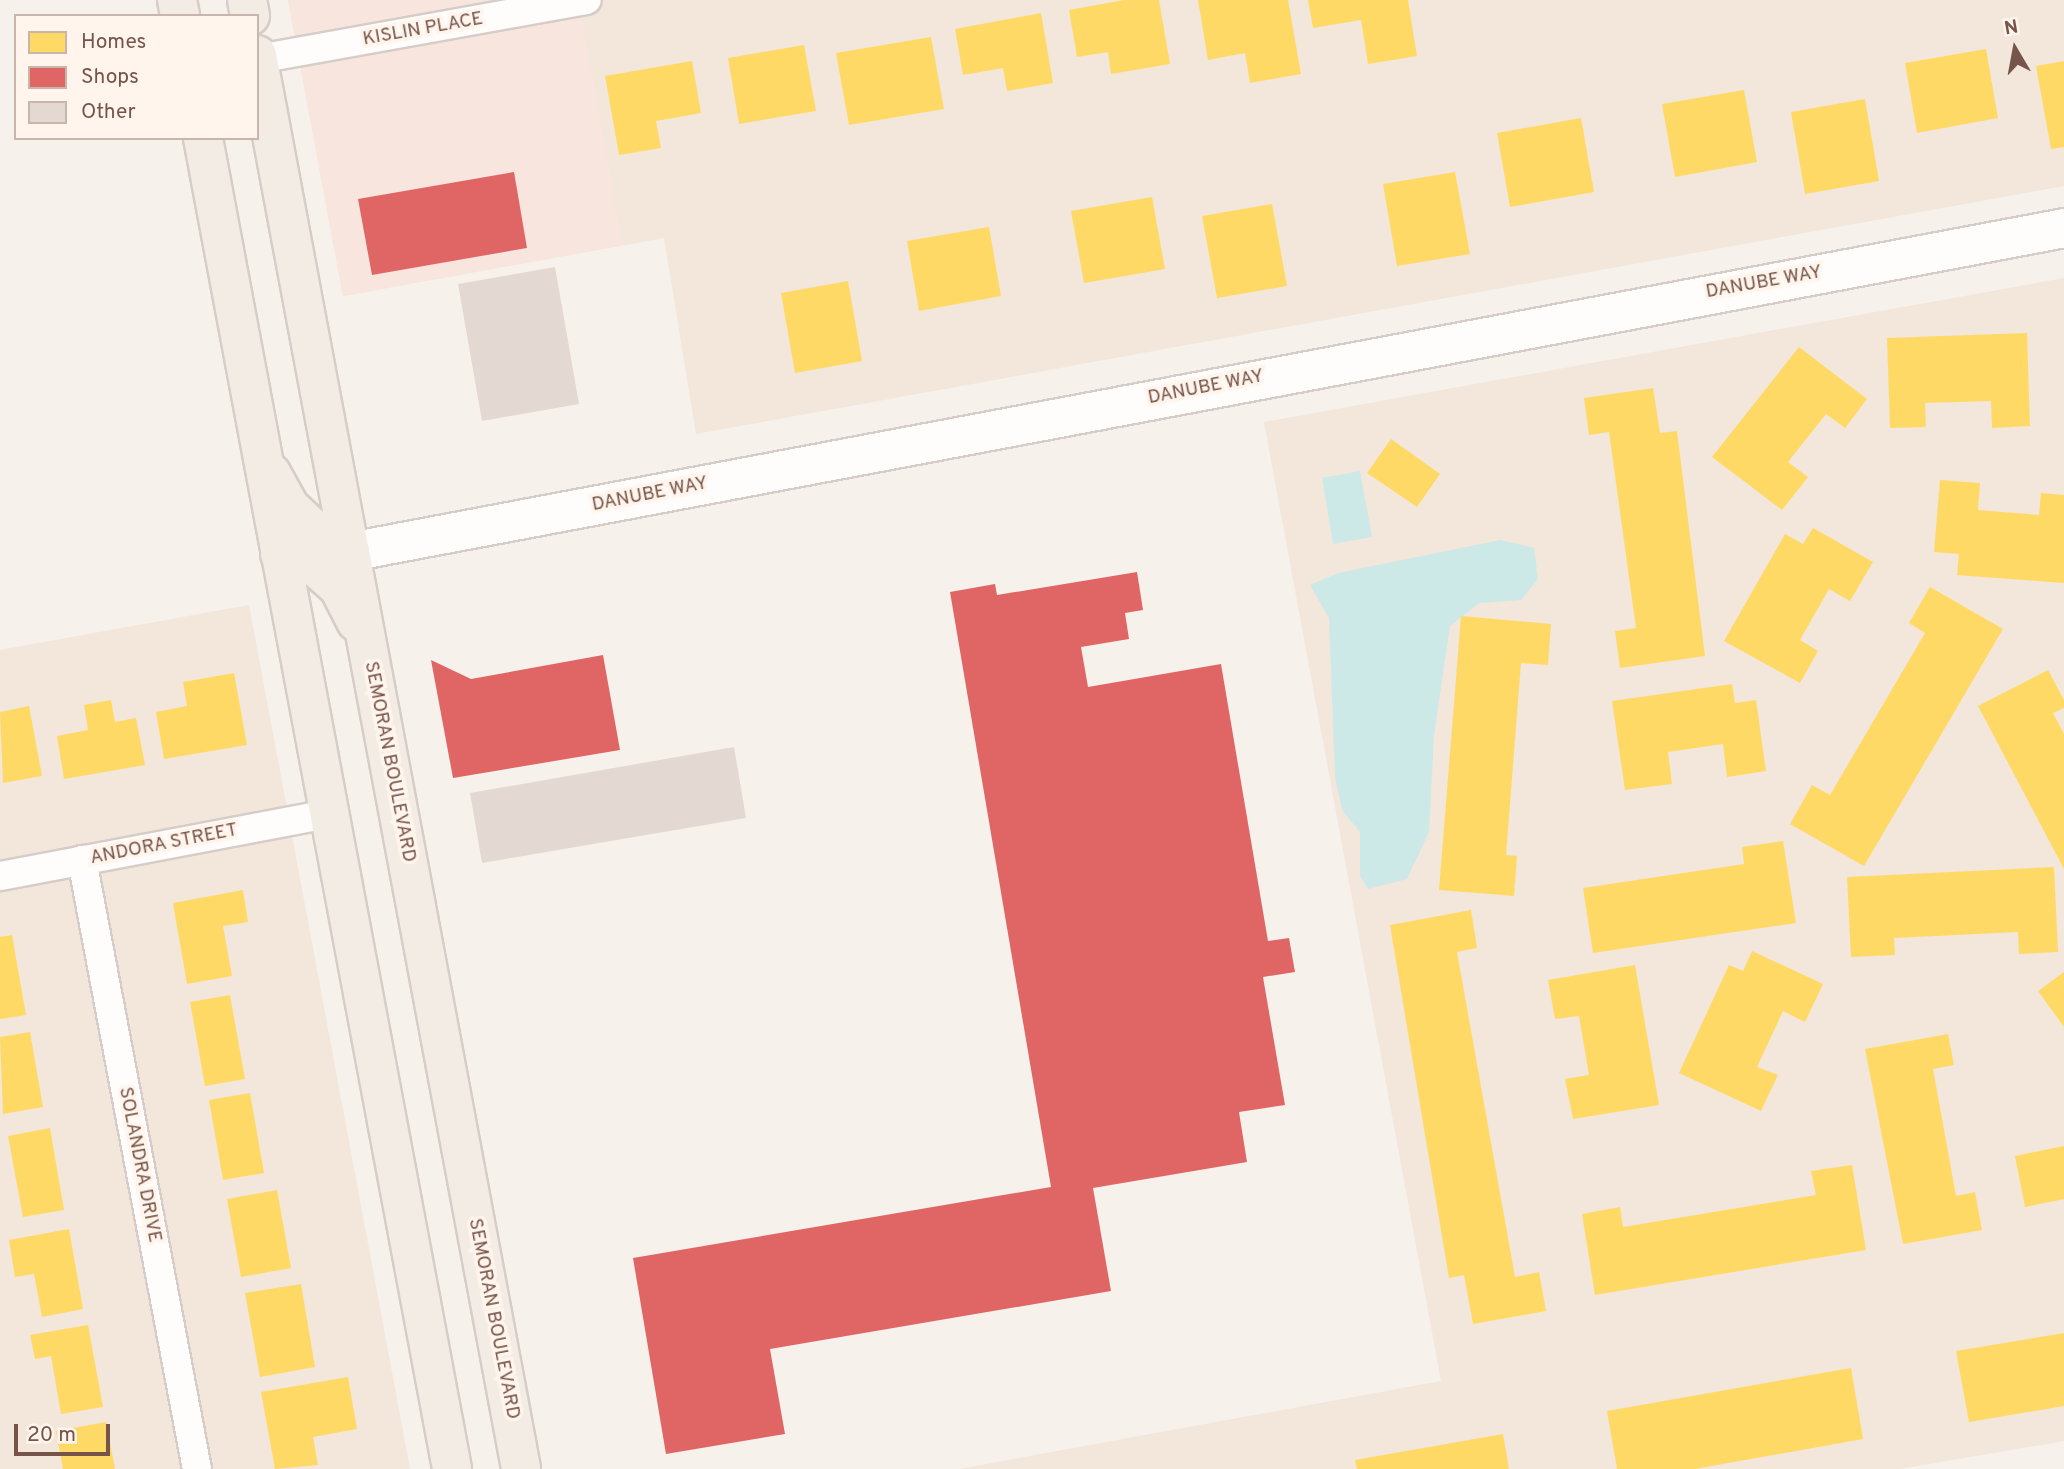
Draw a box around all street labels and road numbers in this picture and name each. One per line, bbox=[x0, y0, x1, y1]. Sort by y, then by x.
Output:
street label: KISLIN PLACE bbox=[361, 8, 485, 52]
street label: DANUBE WAY bbox=[1704, 262, 1824, 304]
street label: DANUBE WAY bbox=[1146, 366, 1266, 410]
street label: DANUBE WAY bbox=[590, 473, 710, 517]
street label: SEMORAN BOULEVARD bbox=[358, 660, 420, 864]
street label: ANDORA STREET bbox=[88, 819, 240, 871]
street label: SOLANDRA DRIVE bbox=[113, 1085, 165, 1245]
street label: SEMORAN BOULEVARD bbox=[462, 1217, 524, 1421]

